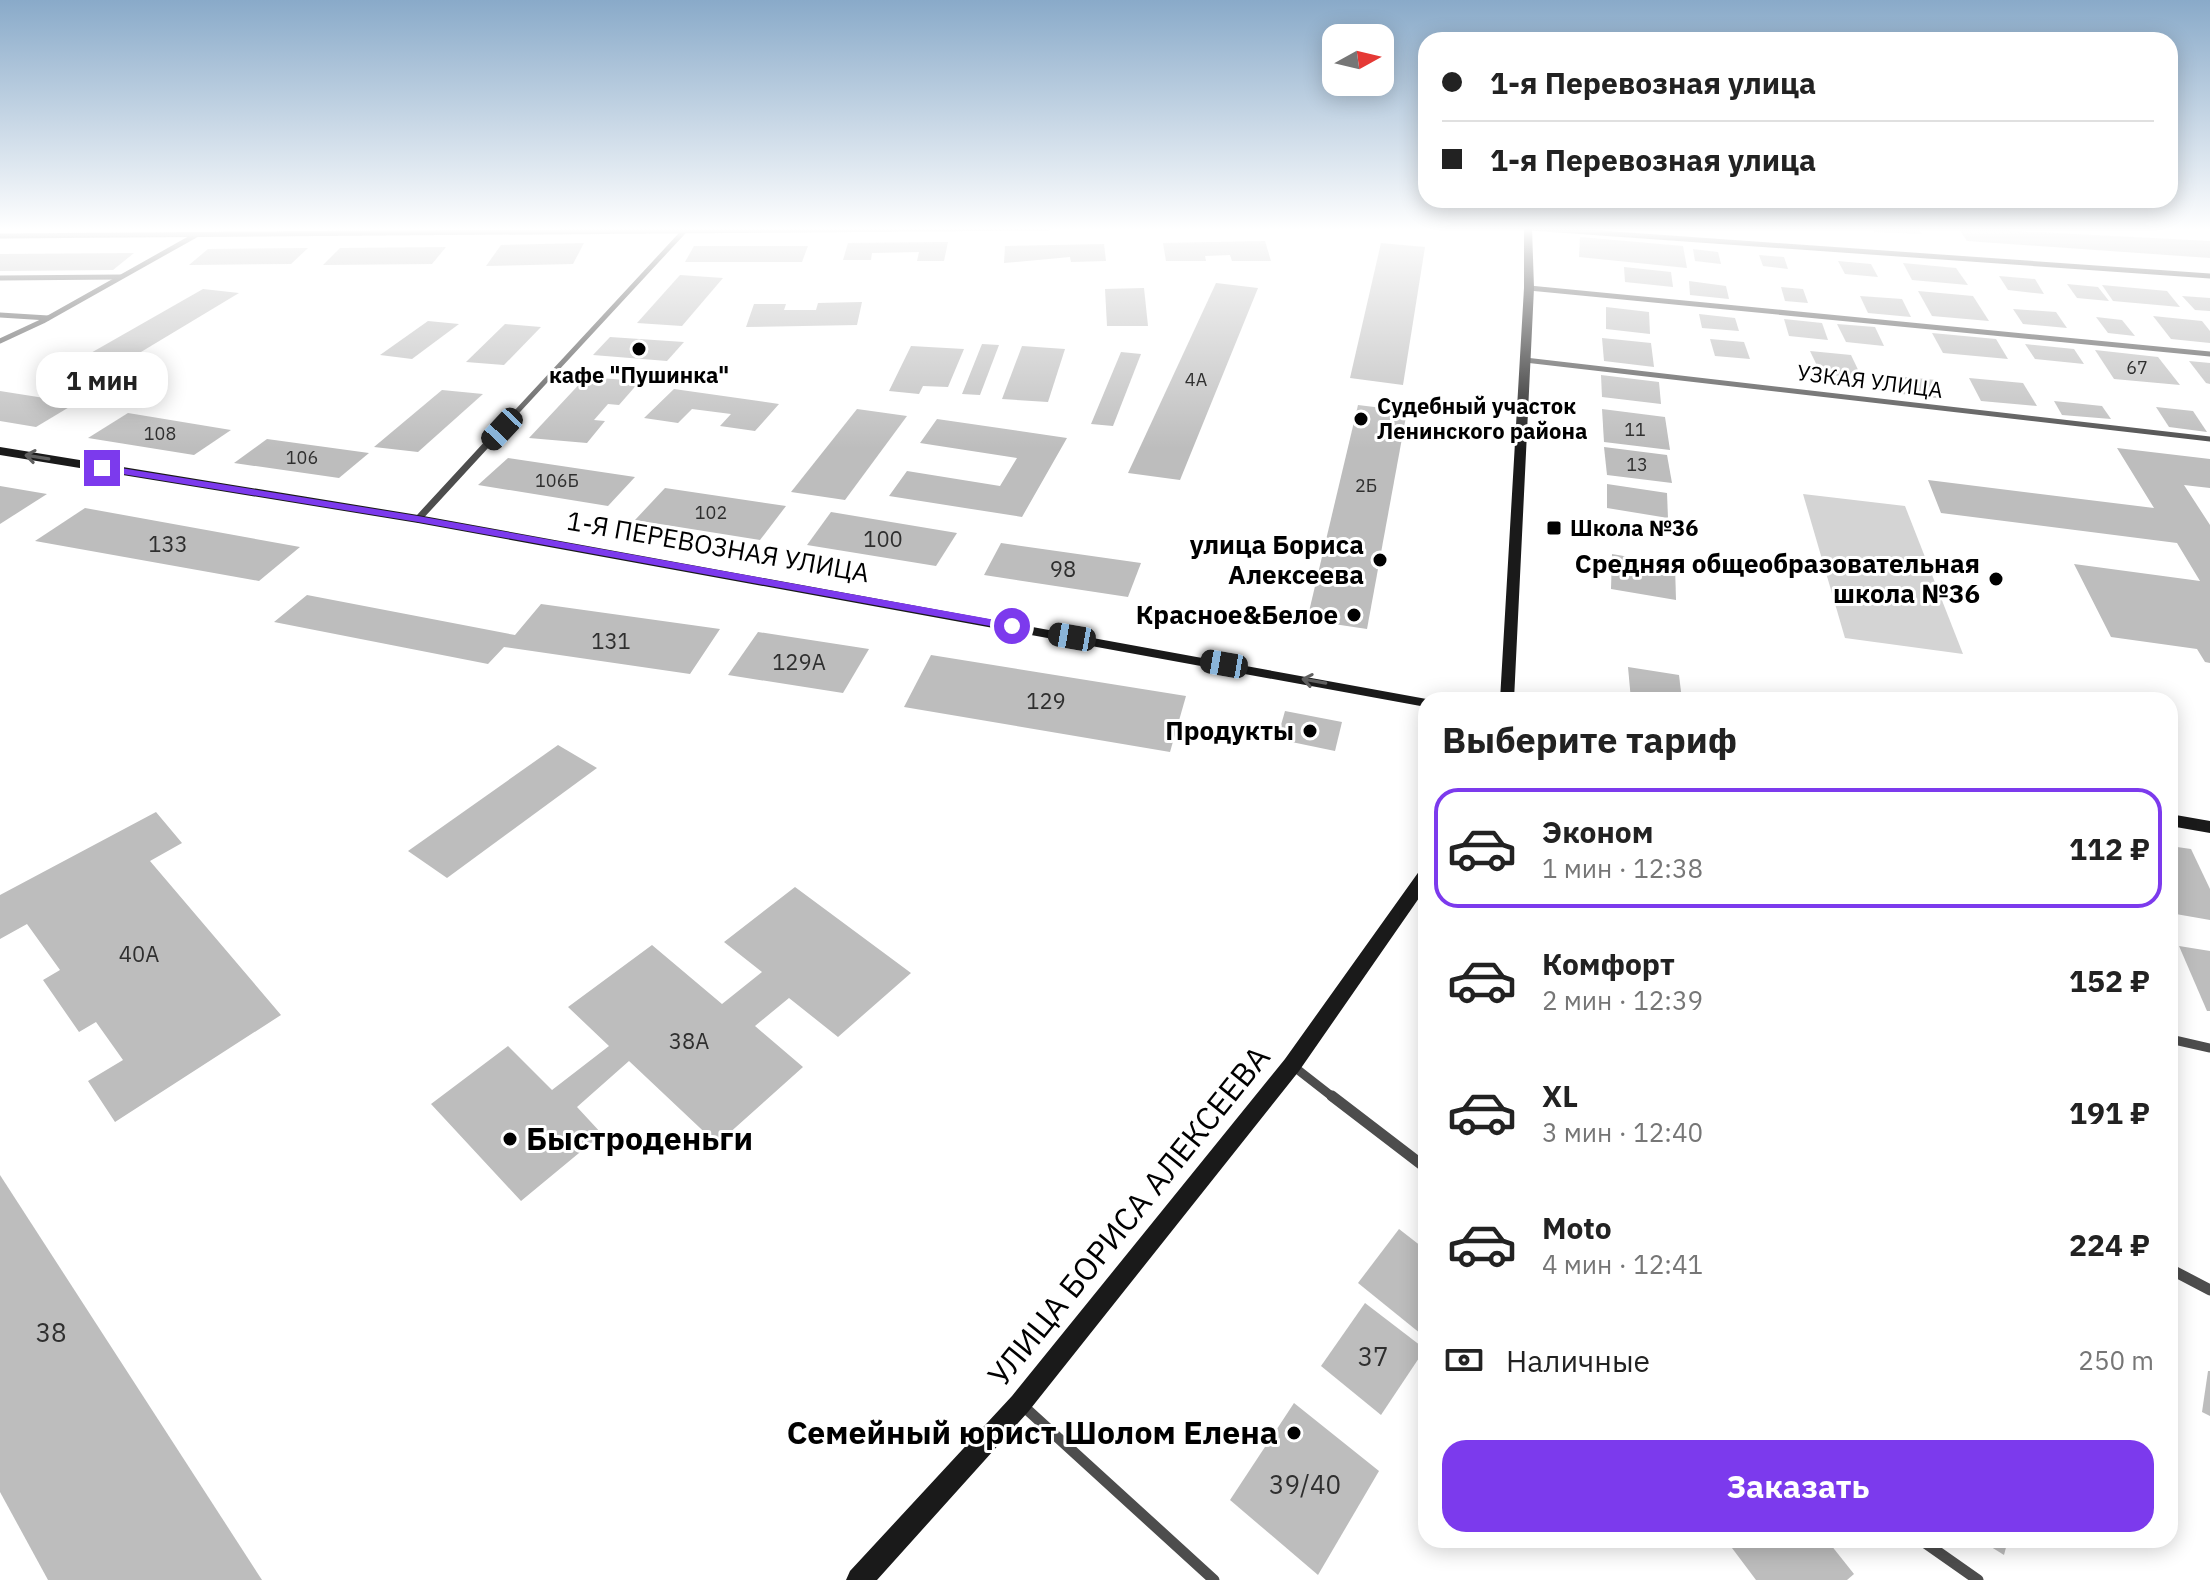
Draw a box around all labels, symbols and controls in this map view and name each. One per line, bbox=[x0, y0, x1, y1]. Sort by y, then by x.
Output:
north arrow bbox=[1322, 24, 1394, 96]
map controls bbox=[1322, 24, 1394, 96]
text: 1-я Перевозная улица bbox=[1490, 63, 1816, 102]
text: 1-я Перевозная улица bbox=[1490, 140, 1816, 179]
marker: кафе "Пушинка" bbox=[630, 340, 648, 358]
callout: 1 мин bbox=[36, 352, 168, 408]
house number: 67 bbox=[2126, 356, 2148, 379]
street label: УЗКАЯ УЛИЦА bbox=[1796, 357, 1945, 404]
place label: кафе "Пушинка" bbox=[549, 360, 729, 389]
text: 1 мин bbox=[66, 363, 138, 397]
house number: 4А bbox=[1185, 368, 1208, 391]
place label: Судебный участок Ленинского района bbox=[1377, 391, 1587, 445]
car bbox=[477, 403, 527, 455]
marker: Судебный участок Ленинского района bbox=[1352, 410, 1370, 428]
house number: 11 bbox=[1624, 418, 1646, 441]
house number: 108 bbox=[144, 422, 176, 445]
house number: 106 bbox=[286, 446, 318, 469]
one-way arrow bbox=[25, 449, 50, 464]
route end bbox=[84, 450, 120, 486]
house number: 13 bbox=[1626, 453, 1648, 476]
house number: 106Б bbox=[535, 469, 579, 492]
house number: 2Б bbox=[1355, 474, 1377, 497]
house number: 102 bbox=[695, 501, 727, 524]
street label: 1-Я ПЕРЕВОЗНАЯ УЛИЦА bbox=[564, 503, 872, 589]
place label: Школа №36 bbox=[1570, 513, 1699, 542]
marker: Школа №36 bbox=[1545, 519, 1563, 537]
house number: 100 bbox=[863, 524, 903, 553]
place label: улица Бориса Алексеева bbox=[1190, 527, 1364, 591]
house number: 133 bbox=[148, 529, 188, 558]
place label: Средняя общеобразовательная школа №36 bbox=[1575, 546, 1980, 610]
marker: улица Бориса Алексеева bbox=[1371, 551, 1389, 569]
house number: 98 bbox=[1050, 554, 1076, 583]
marker: Средняя общеобразовательная школа №36 bbox=[1987, 570, 2005, 588]
place label: Красное&Белое bbox=[1136, 597, 1338, 631]
marker: Красное&Белое bbox=[1345, 606, 1363, 624]
route start bbox=[994, 608, 1030, 644]
car bbox=[1046, 621, 1098, 653]
house number: 131 bbox=[591, 626, 631, 655]
house number: 129А bbox=[772, 647, 826, 676]
car bbox=[1198, 648, 1250, 680]
one-way arrow bbox=[1301, 672, 1327, 687]
house number: 129 bbox=[1026, 686, 1066, 715]
place label: Продукты bbox=[1165, 713, 1294, 747]
text: Выберите тариф bbox=[1442, 716, 1737, 763]
marker: Продукты bbox=[1301, 722, 1319, 740]
icon: car bbox=[1446, 812, 1518, 884]
text: Эконом bbox=[1542, 812, 1653, 851]
text: 112 ₽ bbox=[2069, 829, 2150, 868]
text: 1 мин · 12:38 bbox=[1542, 851, 1703, 885]
house number: 40А bbox=[119, 939, 159, 968]
icon: car bbox=[1446, 944, 1518, 1016]
text: Комфорт bbox=[1542, 944, 1675, 983]
text: 152 ₽ bbox=[2069, 961, 2150, 1000]
text: 2 мин · 12:39 bbox=[1542, 983, 1703, 1017]
house number: 38А bbox=[669, 1026, 709, 1055]
street label: УЛИЦА БОРИСА АЛЕКСЕЕВА bbox=[978, 1037, 1279, 1394]
icon: car bbox=[1446, 1076, 1518, 1148]
text: XL bbox=[1542, 1076, 1578, 1115]
text: 191 ₽ bbox=[2069, 1093, 2150, 1132]
text: 3 мин · 12:40 bbox=[1542, 1115, 1703, 1149]
place label: Быстроденьги bbox=[526, 1117, 753, 1159]
marker: Быстроденьги bbox=[501, 1130, 519, 1148]
icon: car bbox=[1446, 1208, 1518, 1280]
text: Moto bbox=[1542, 1208, 1612, 1247]
text: 224 ₽ bbox=[2069, 1225, 2150, 1264]
text: 4 мин · 12:41 bbox=[1542, 1247, 1703, 1281]
house number: 38 bbox=[35, 1315, 67, 1349]
icon: cash bbox=[1442, 1338, 1486, 1382]
house number: 37 bbox=[1357, 1339, 1389, 1373]
text: Наличные bbox=[1506, 1341, 1650, 1380]
text: 250 m bbox=[2078, 1343, 2154, 1377]
place label: Семейный юрист Шолом Елена bbox=[787, 1411, 1278, 1453]
marker: Семейный юрист Шолом Елена bbox=[1285, 1424, 1303, 1442]
button: Заказать bbox=[1442, 1440, 2154, 1532]
house number: 39/40 bbox=[1269, 1467, 1341, 1501]

